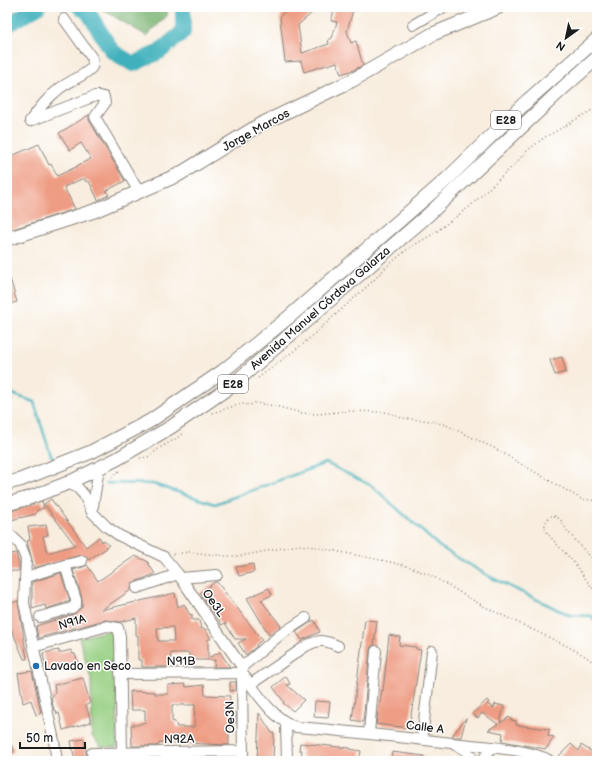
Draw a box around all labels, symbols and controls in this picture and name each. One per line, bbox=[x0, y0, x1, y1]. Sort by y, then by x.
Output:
north arrow bbox=[546, 18, 586, 58]
text: N bbox=[554, 38, 568, 54]
street label: Jorge Marcos bbox=[220, 106, 293, 155]
road number: E28 bbox=[491, 111, 521, 129]
street label: Avenida Manuel Córdova Galarza bbox=[247, 243, 394, 373]
road number: E28 bbox=[218, 375, 248, 393]
street label: Oe3L bbox=[199, 587, 229, 620]
street label: N91A bbox=[57, 611, 88, 634]
street label: N91B bbox=[166, 654, 196, 669]
place label: Lavado en Seco bbox=[44, 659, 131, 674]
marker: Lavado en Seco bbox=[31, 661, 41, 671]
street label: Oe3N bbox=[223, 701, 238, 733]
street label: Calle A bbox=[405, 718, 446, 737]
scale bar bbox=[20, 724, 85, 750]
text: 50 m bbox=[26, 731, 53, 746]
street label: N92A bbox=[164, 732, 195, 747]

